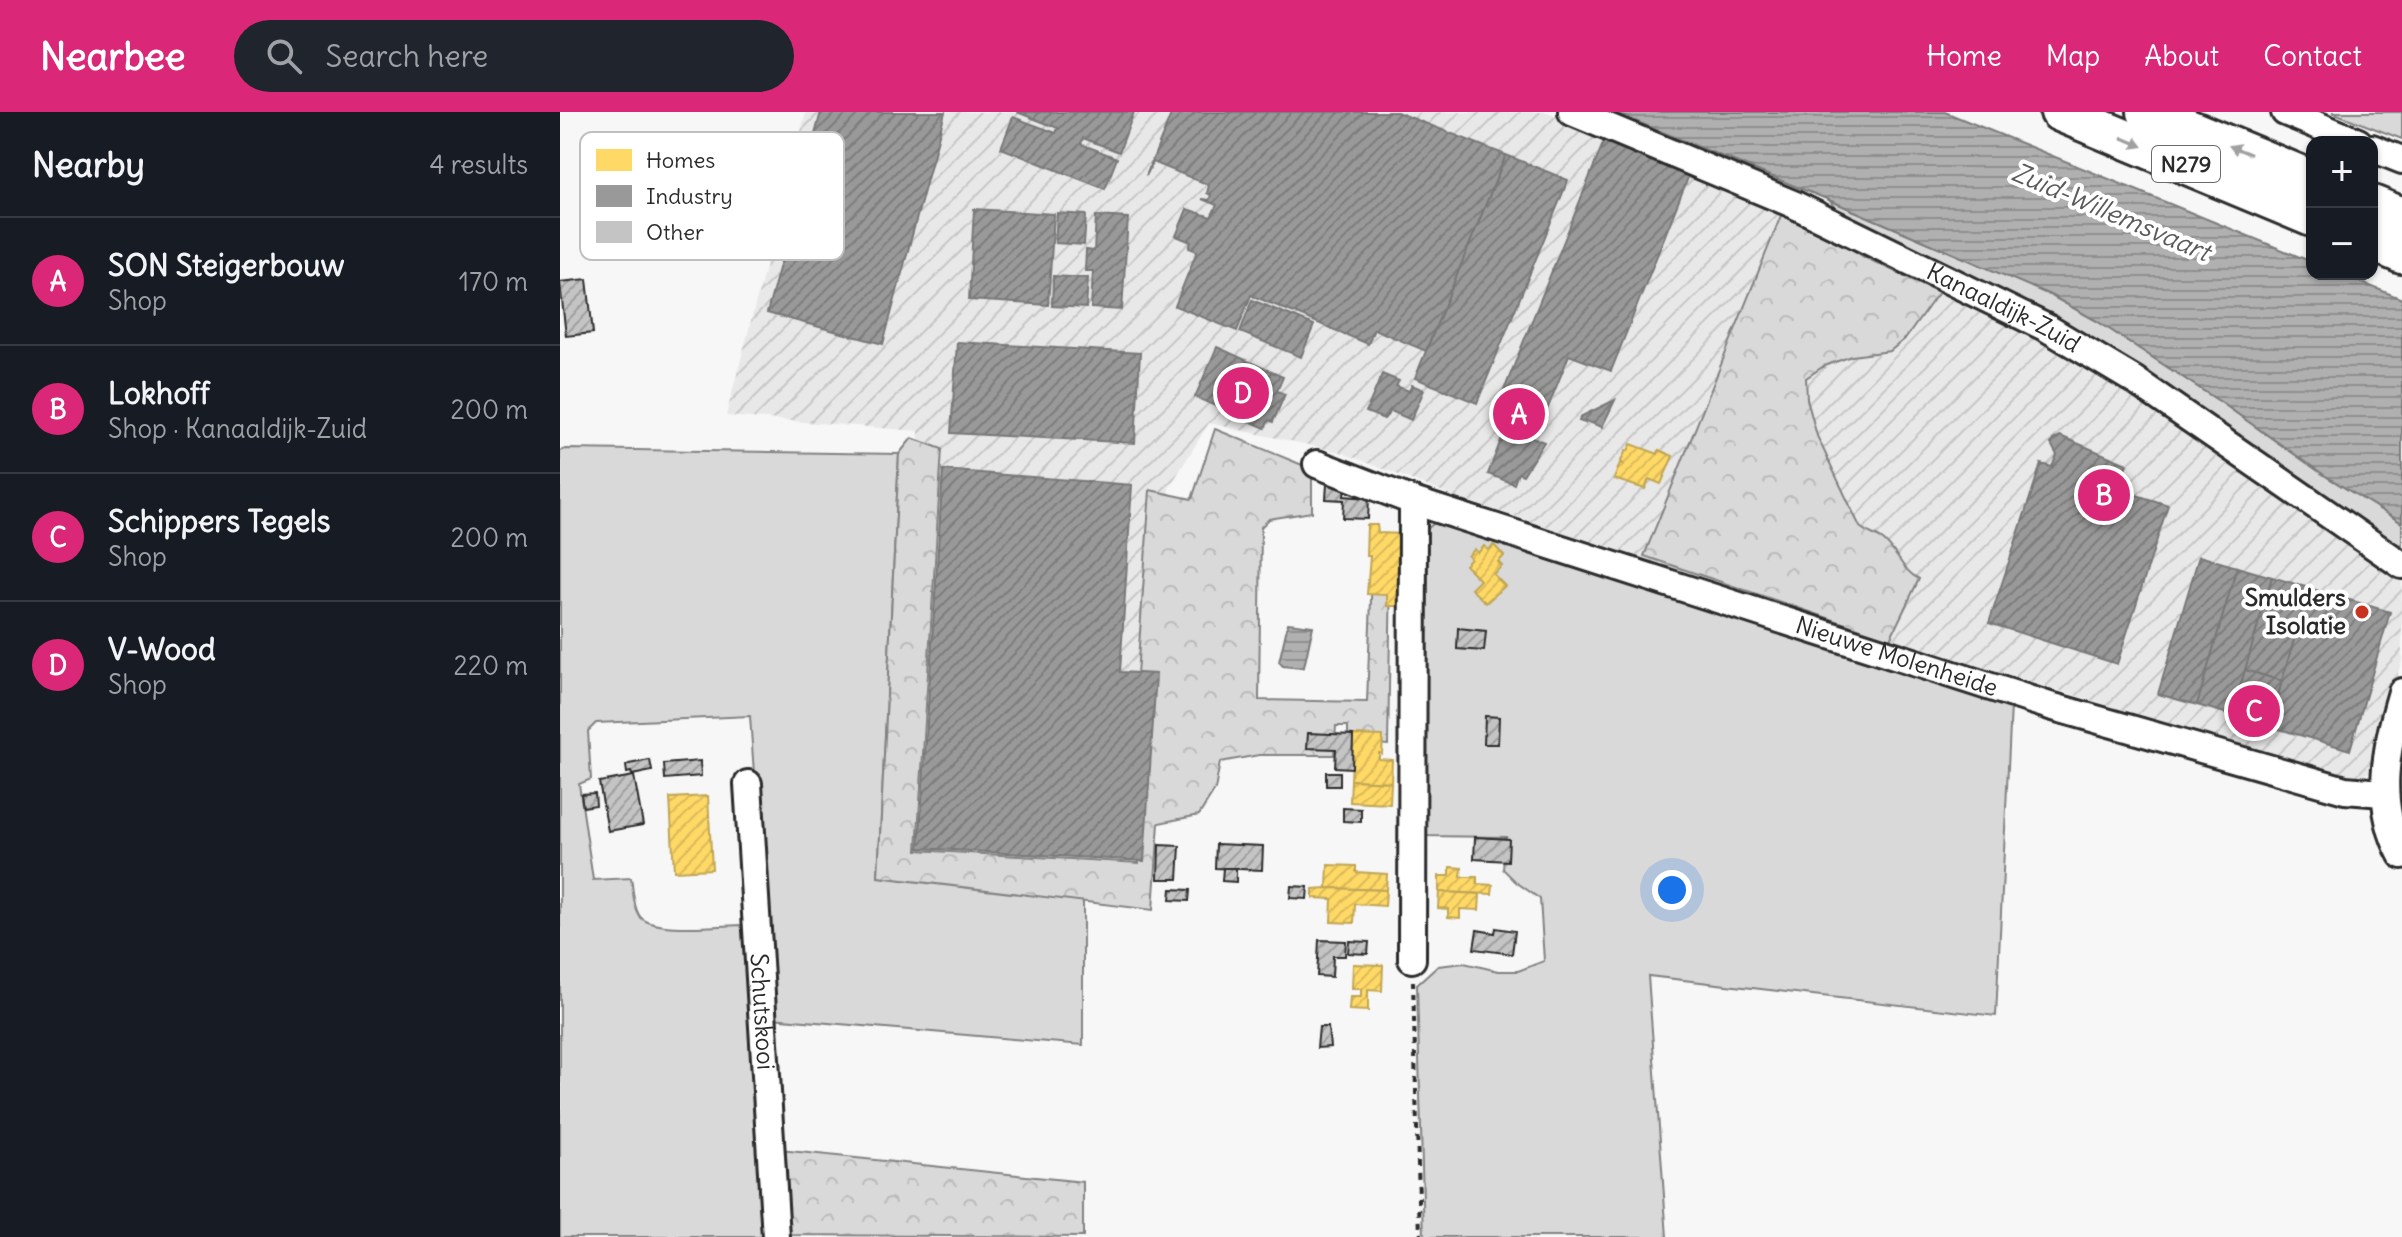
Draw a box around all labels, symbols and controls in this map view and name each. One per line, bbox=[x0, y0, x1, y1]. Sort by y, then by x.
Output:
search box bbox=[234, 20, 794, 92]
text: Nearbee bbox=[40, 33, 186, 80]
icon: search bbox=[262, 34, 306, 78]
text: Search here bbox=[326, 37, 488, 75]
text: Home bbox=[1926, 38, 2002, 74]
text: Map bbox=[2046, 38, 2100, 74]
text: About bbox=[2144, 38, 2219, 74]
text: Contact bbox=[2263, 38, 2362, 74]
legend bbox=[580, 132, 844, 260]
one-way arrow bbox=[2120, 136, 2144, 149]
map controls bbox=[2306, 136, 2378, 280]
button: + bbox=[2306, 136, 2378, 208]
text: Nearby bbox=[32, 143, 145, 186]
one-way arrow bbox=[2228, 144, 2252, 157]
text: Homes bbox=[646, 146, 715, 174]
road number: N279 bbox=[2152, 146, 2220, 182]
text: 4 results bbox=[430, 148, 528, 181]
water label: Zuid-Willemsvaart bbox=[2007, 155, 2218, 269]
text: Industry bbox=[646, 182, 733, 210]
button: − bbox=[2306, 208, 2378, 280]
text: Other bbox=[646, 218, 704, 246]
text: SON Steigerbouw bbox=[108, 246, 344, 284]
street label: Kanaaldijk-Zuid bbox=[1922, 256, 2086, 359]
text: A bbox=[50, 265, 66, 298]
text: 170 m bbox=[459, 265, 528, 298]
text: Shop bbox=[108, 284, 167, 317]
pin: D bbox=[1217, 363, 1269, 423]
text: Lokhoff bbox=[108, 374, 210, 412]
pin: A bbox=[1493, 384, 1545, 444]
text: B bbox=[49, 393, 67, 426]
text: 200 m bbox=[451, 393, 528, 426]
text: Shop · Kanaaldijk-Zuid bbox=[108, 412, 367, 445]
pin: B bbox=[2078, 465, 2130, 525]
text: Schippers Tegels bbox=[108, 502, 330, 540]
text: C bbox=[49, 521, 67, 554]
text: 200 m bbox=[451, 521, 528, 554]
text: Shop bbox=[108, 540, 167, 573]
place label: Smulders Isolatie bbox=[2245, 582, 2346, 640]
marker: Smulders Isolatie bbox=[2353, 603, 2371, 621]
street label: Nieuwe Molenheide bbox=[1792, 609, 2002, 702]
text: V-Wood bbox=[108, 630, 216, 668]
text: D bbox=[49, 649, 67, 682]
text: 220 m bbox=[453, 649, 528, 682]
text: Shop bbox=[108, 668, 167, 701]
pin: C bbox=[2228, 681, 2280, 741]
your location bbox=[1652, 870, 1692, 910]
street label: Schutskooi bbox=[744, 952, 782, 1071]

